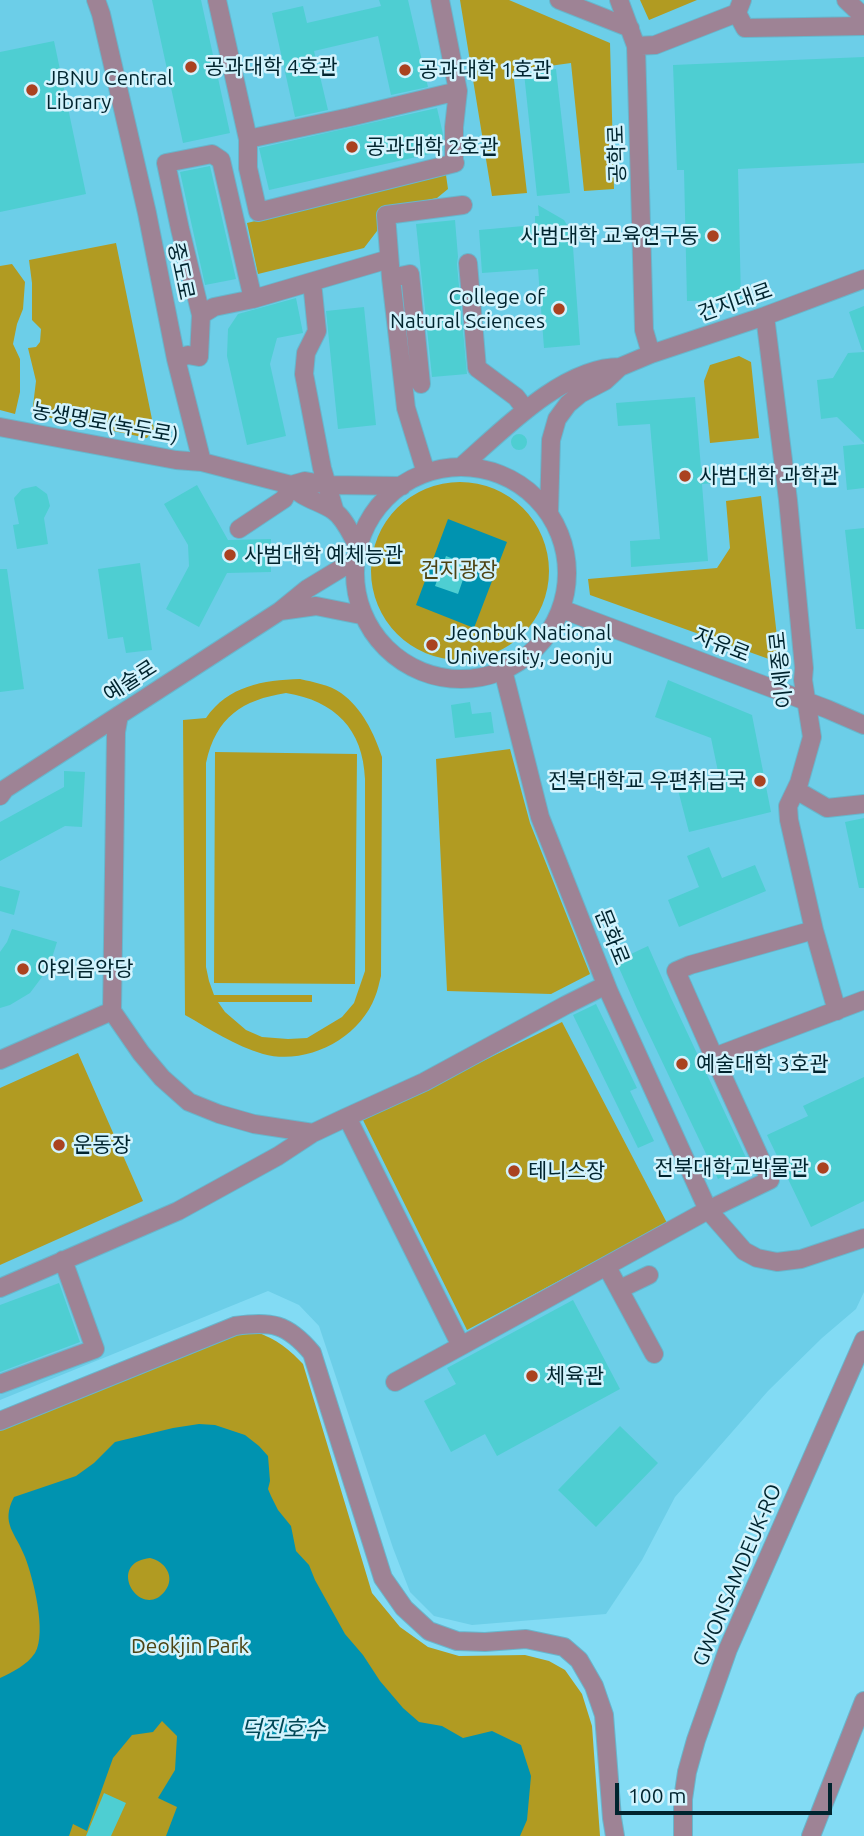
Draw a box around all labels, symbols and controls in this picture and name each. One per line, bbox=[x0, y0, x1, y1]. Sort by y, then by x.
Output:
place label: 공과대학 4호관 bbox=[205, 54, 338, 80]
place label: 공과대학 1호관 bbox=[419, 57, 552, 83]
marker: 공과대학 4호관 bbox=[183, 59, 199, 75]
marker: 공과대학 1호관 bbox=[397, 62, 413, 78]
place label: JBNU Central Library bbox=[46, 65, 173, 115]
marker: JBNU Central Library bbox=[24, 82, 40, 98]
street label: 공학로 bbox=[603, 125, 631, 183]
place label: 공과대학 2호관 bbox=[366, 134, 499, 160]
marker: 공과대학 2호관 bbox=[344, 139, 360, 155]
place label: 사범대학 교육연구동 bbox=[520, 223, 699, 249]
marker: 사범대학 교육연구동 bbox=[705, 228, 721, 244]
street label: 중도로 bbox=[163, 240, 199, 302]
street label: 건지대로 bbox=[694, 278, 776, 326]
place label: College of Natural Sciences bbox=[390, 284, 545, 334]
marker: College of Natural Sciences bbox=[551, 301, 567, 317]
street label: 농생명로(녹두로) bbox=[30, 398, 180, 448]
place label: 사범대학 과학관 bbox=[699, 463, 839, 489]
marker: 사범대학 과학관 bbox=[677, 468, 693, 484]
place label: 사범대학 예체능관 bbox=[244, 542, 403, 568]
marker: 사범대학 예체능관 bbox=[222, 547, 238, 563]
park label: 건지광장 bbox=[420, 557, 498, 583]
place label: Jeonbuk National University, Jeonju bbox=[446, 620, 613, 670]
street label: 자유로 bbox=[690, 623, 754, 667]
street label: 이세종로 bbox=[764, 630, 798, 710]
marker: Jeonbuk National University, Jeonju bbox=[424, 637, 440, 653]
street label: 예술로 bbox=[99, 655, 161, 707]
place label: 전북대학교 우편취급국 bbox=[548, 768, 746, 794]
marker: 전북대학교 우편취급국 bbox=[752, 773, 768, 789]
street label: 문화로 bbox=[589, 905, 635, 969]
place label: 야외음악당 bbox=[37, 956, 134, 982]
marker: 야외음악당 bbox=[15, 961, 31, 977]
place label: 예술대학 3호관 bbox=[696, 1051, 829, 1077]
marker: 예술대학 3호관 bbox=[674, 1056, 690, 1072]
place label: 운동장 bbox=[73, 1132, 131, 1158]
marker: 운동장 bbox=[51, 1137, 67, 1153]
place label: 전북대학교박물관 bbox=[654, 1155, 809, 1181]
place label: 테니스장 bbox=[528, 1158, 605, 1184]
marker: 전북대학교박물관 bbox=[815, 1160, 831, 1176]
marker: 테니스장 bbox=[506, 1163, 522, 1179]
place label: 체육관 bbox=[546, 1363, 604, 1389]
marker: 체육관 bbox=[524, 1368, 540, 1384]
street label: GWONSAMDEUK-RO bbox=[687, 1480, 787, 1670]
park label: Deokjin Park bbox=[131, 1633, 249, 1659]
water label: 덕진호수 bbox=[241, 1715, 325, 1743]
scale bar bbox=[619, 1770, 836, 1814]
text: 100 m bbox=[628, 1783, 686, 1807]

